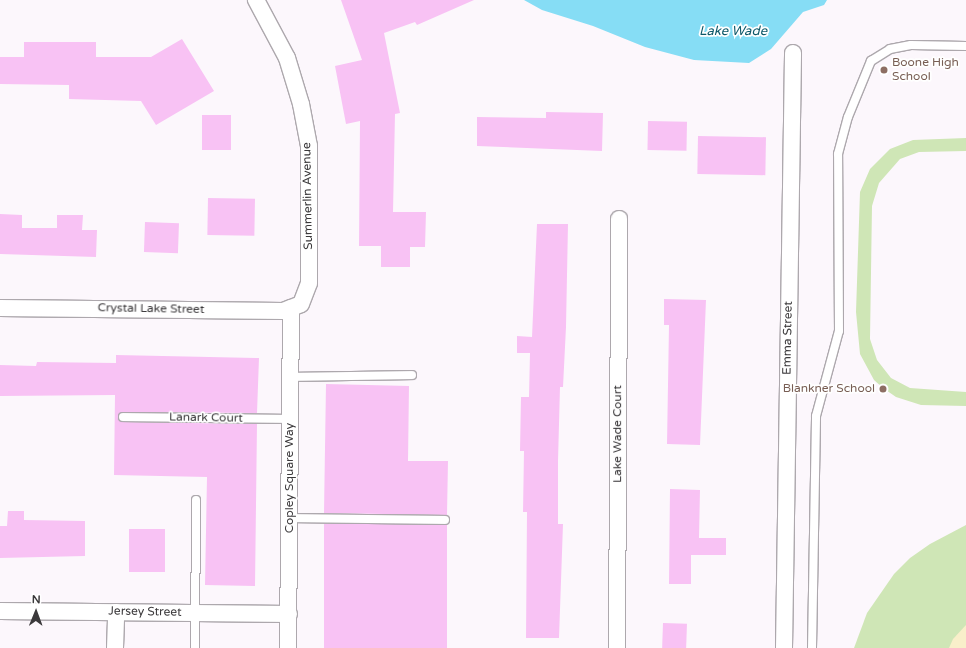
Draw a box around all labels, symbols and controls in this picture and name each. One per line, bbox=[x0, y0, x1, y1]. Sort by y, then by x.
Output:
water label: Lake Wade bbox=[699, 23, 767, 39]
place label: Boone High School bbox=[892, 56, 959, 84]
marker: Boone High School bbox=[879, 65, 889, 75]
street label: Summerlin Avenue bbox=[300, 142, 316, 250]
street label: Crystal Lake Street bbox=[98, 301, 204, 317]
street label: Emma Street bbox=[780, 301, 796, 375]
place label: Blankner School bbox=[783, 382, 875, 396]
marker: Blankner School bbox=[878, 384, 888, 394]
street label: Lake Wade Court bbox=[611, 385, 625, 483]
street label: Lanark Court bbox=[169, 410, 243, 426]
street label: Copley Square Way bbox=[283, 423, 297, 533]
north arrow bbox=[16, 592, 56, 632]
text: N bbox=[32, 593, 41, 606]
street label: Jersey Street bbox=[108, 604, 182, 620]

